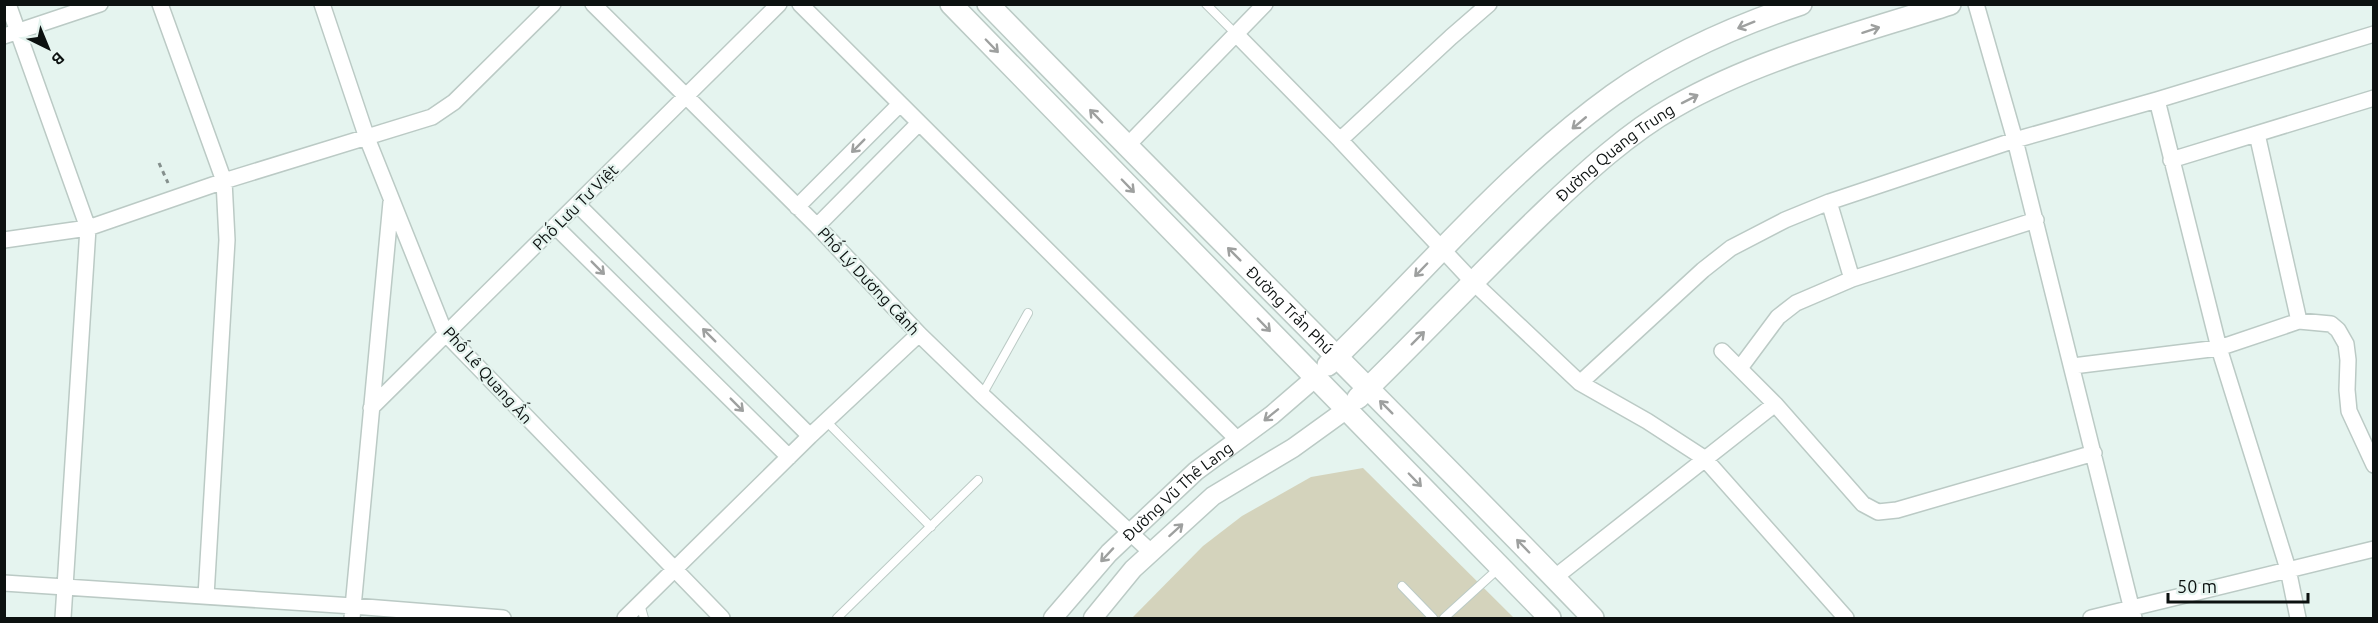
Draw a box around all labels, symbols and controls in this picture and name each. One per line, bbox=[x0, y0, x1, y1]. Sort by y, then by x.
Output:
north arrow bbox=[18, 18, 78, 78]
one-way arrow bbox=[1737, 20, 1756, 31]
one-way arrow bbox=[1861, 23, 1880, 34]
one-way arrow bbox=[984, 39, 999, 54]
text: B bbox=[48, 49, 68, 69]
one-way arrow bbox=[1680, 93, 1698, 104]
street label: Đường Quang Trung bbox=[1552, 100, 1677, 205]
one-way arrow bbox=[1089, 108, 1103, 123]
one-way arrow bbox=[1571, 116, 1587, 129]
one-way arrow bbox=[851, 138, 866, 153]
street label: Phố Lưu Tư Việt bbox=[526, 158, 622, 253]
one-way arrow bbox=[1121, 178, 1135, 193]
street label: Phố Lý Dương Cảnh bbox=[815, 222, 926, 338]
one-way arrow bbox=[1226, 247, 1241, 261]
one-way arrow bbox=[590, 260, 605, 275]
street label: Đường Trần Phú bbox=[1243, 263, 1337, 357]
one-way arrow bbox=[1414, 263, 1428, 278]
one-way arrow bbox=[1257, 318, 1272, 333]
street label: Phố Lê Quang Ấn bbox=[440, 319, 540, 427]
one-way arrow bbox=[702, 328, 717, 343]
one-way arrow bbox=[1410, 330, 1425, 345]
one-way arrow bbox=[729, 397, 744, 412]
one-way arrow bbox=[1379, 399, 1394, 414]
one-way arrow bbox=[1263, 409, 1279, 422]
street label: Đường Vũ Thê Lang bbox=[1119, 438, 1236, 544]
one-way arrow bbox=[1408, 472, 1423, 487]
one-way arrow bbox=[1168, 523, 1183, 537]
one-way arrow bbox=[1515, 539, 1530, 554]
one-way arrow bbox=[1100, 548, 1115, 563]
scale bar bbox=[2168, 566, 2308, 604]
text: 50 m bbox=[2177, 576, 2217, 596]

